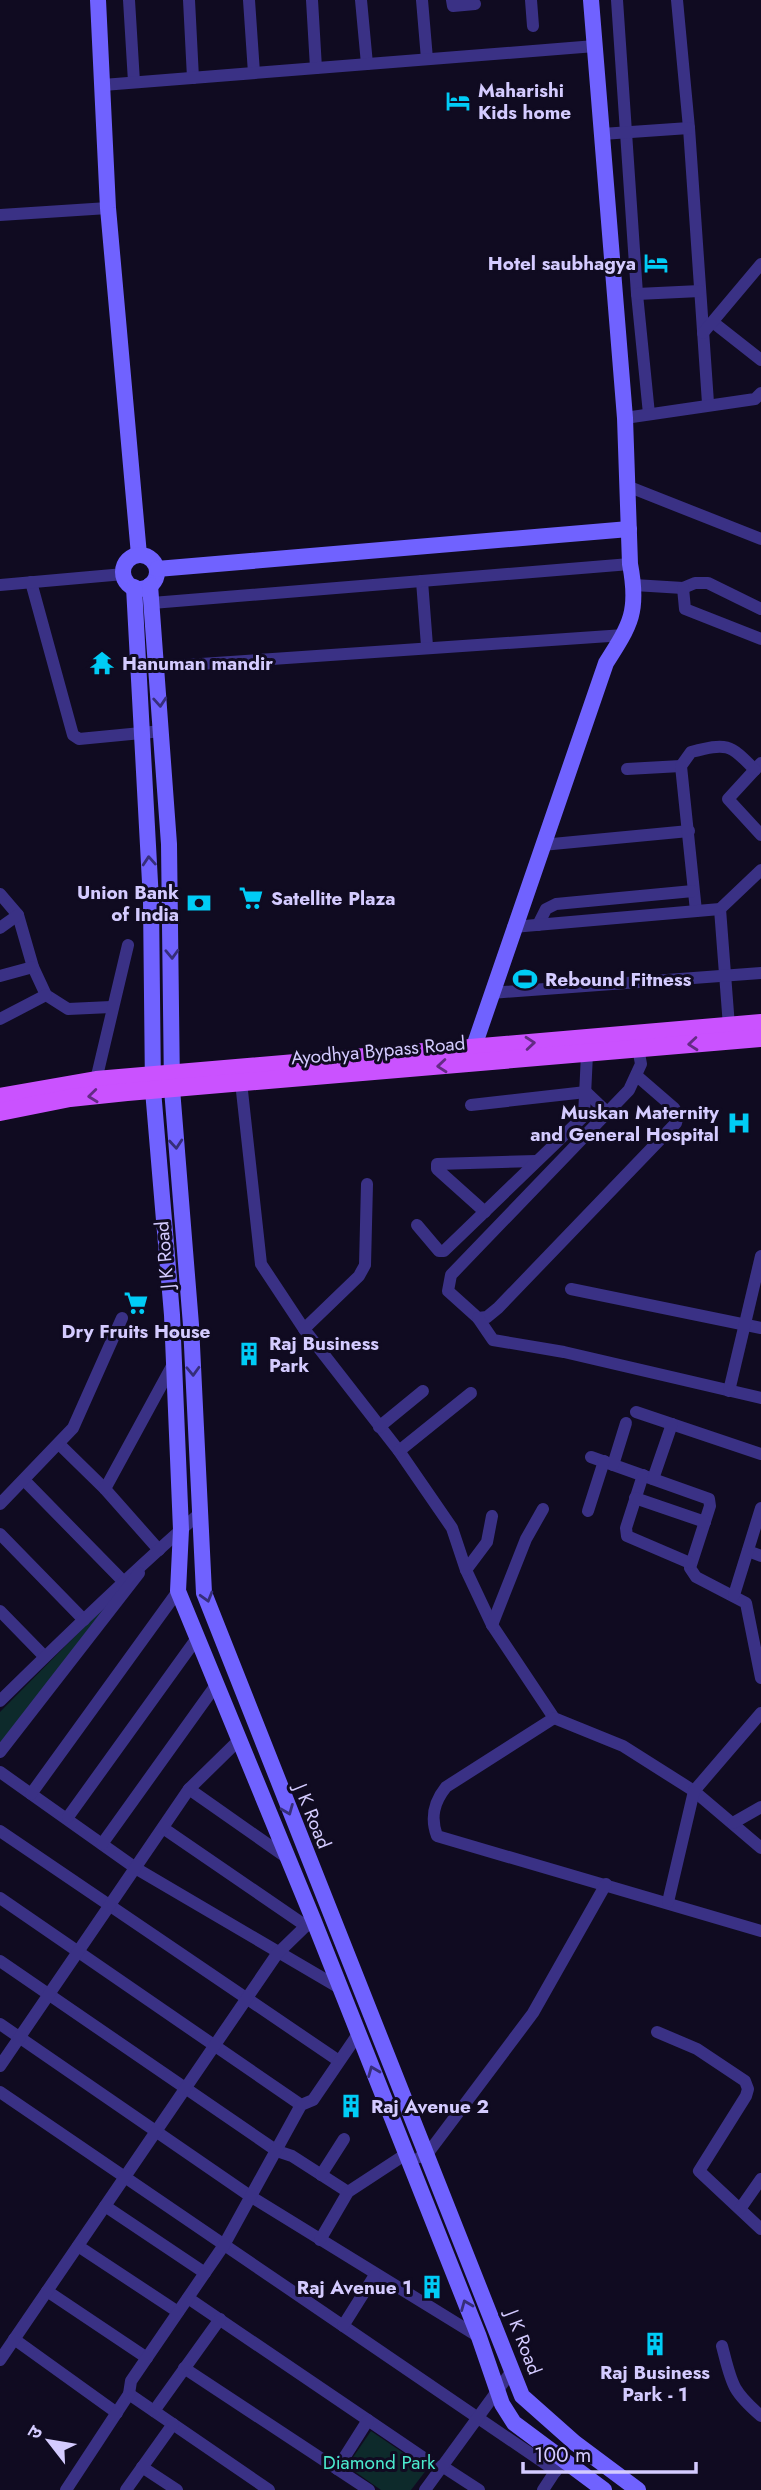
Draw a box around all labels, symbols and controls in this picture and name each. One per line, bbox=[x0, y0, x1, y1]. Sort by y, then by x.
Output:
place label: Maharishi Kids home bbox=[478, 77, 571, 126]
hotel icon: Maharishi Kids home bbox=[444, 87, 472, 115]
hotel icon: Hotel saubhagya bbox=[642, 249, 670, 277]
place label: Hotel saubhagya bbox=[488, 250, 636, 277]
temple icon: Hanuman mandir bbox=[88, 649, 116, 677]
place label: Hanuman mandir bbox=[122, 650, 273, 677]
one-way arrow bbox=[152, 697, 167, 708]
one-way arrow bbox=[141, 856, 156, 867]
place label: Union Bank of India bbox=[77, 879, 179, 928]
supermarket icon: Satellite Plaza bbox=[237, 884, 265, 912]
place label: Satellite Plaza bbox=[271, 885, 396, 912]
bank icon: Union Bank of India bbox=[185, 889, 213, 917]
one-way arrow bbox=[164, 949, 179, 960]
sports icon: Rebound Fitness bbox=[511, 965, 539, 993]
place label: Rebound Fitness bbox=[545, 966, 692, 993]
street label: Ayodhya Bypass Road bbox=[290, 1029, 466, 1072]
one-way arrow bbox=[525, 1036, 536, 1051]
one-way arrow bbox=[687, 1036, 699, 1051]
one-way arrow bbox=[436, 1058, 447, 1073]
one-way arrow bbox=[87, 1088, 99, 1103]
place label: Muskan Maternity and General Hospital bbox=[530, 1099, 720, 1148]
hospital icon: Muskan Maternity and General Hospital bbox=[725, 1109, 753, 1137]
one-way arrow bbox=[168, 1139, 183, 1150]
street label: J K Road bbox=[148, 1220, 181, 1293]
supermarket icon: Dry Fruits House bbox=[122, 1289, 150, 1317]
place label: Dry Fruits House bbox=[61, 1318, 211, 1345]
place label: Raj Business Park bbox=[269, 1330, 379, 1379]
building icon: Raj Business Park bbox=[235, 1340, 263, 1368]
one-way arrow bbox=[185, 1365, 200, 1376]
one-way arrow bbox=[198, 1591, 213, 1603]
street label: J K Road bbox=[286, 1777, 338, 1853]
one-way arrow bbox=[279, 1803, 293, 1815]
one-way arrow bbox=[367, 2066, 381, 2078]
building icon: Raj Avenue 2 bbox=[337, 2092, 365, 2120]
place label: Raj Avenue 2 bbox=[371, 2093, 489, 2120]
building icon: Raj Avenue 1 bbox=[418, 2273, 446, 2301]
place label: Raj Avenue 1 bbox=[297, 2274, 412, 2301]
one-way arrow bbox=[461, 2300, 475, 2312]
street label: J K Road bbox=[498, 2303, 548, 2379]
building icon: Raj Business Park - 1 bbox=[641, 2330, 669, 2358]
place label: Raj Business Park - 1 bbox=[600, 2359, 710, 2408]
north arrow bbox=[14, 2406, 84, 2476]
text: उ bbox=[20, 2420, 50, 2444]
scale bar bbox=[523, 2430, 696, 2474]
text: 100 m bbox=[534, 2440, 591, 2470]
park label: Diamond Park bbox=[323, 2449, 436, 2476]

